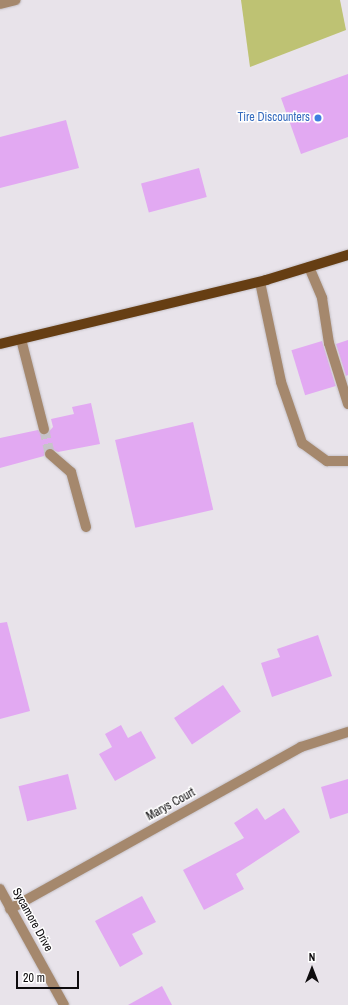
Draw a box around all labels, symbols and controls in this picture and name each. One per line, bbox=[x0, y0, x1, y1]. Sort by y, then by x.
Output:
place label: Tire Discounters bbox=[237, 111, 310, 125]
marker: Tire Discounters bbox=[313, 113, 323, 123]
street label: Marys Court bbox=[144, 786, 198, 824]
street label: Sycamore Drive bbox=[9, 886, 55, 954]
north arrow bbox=[292, 949, 332, 989]
text: N bbox=[309, 950, 315, 964]
scale bar bbox=[18, 963, 81, 989]
text: 20 m bbox=[23, 970, 45, 986]

